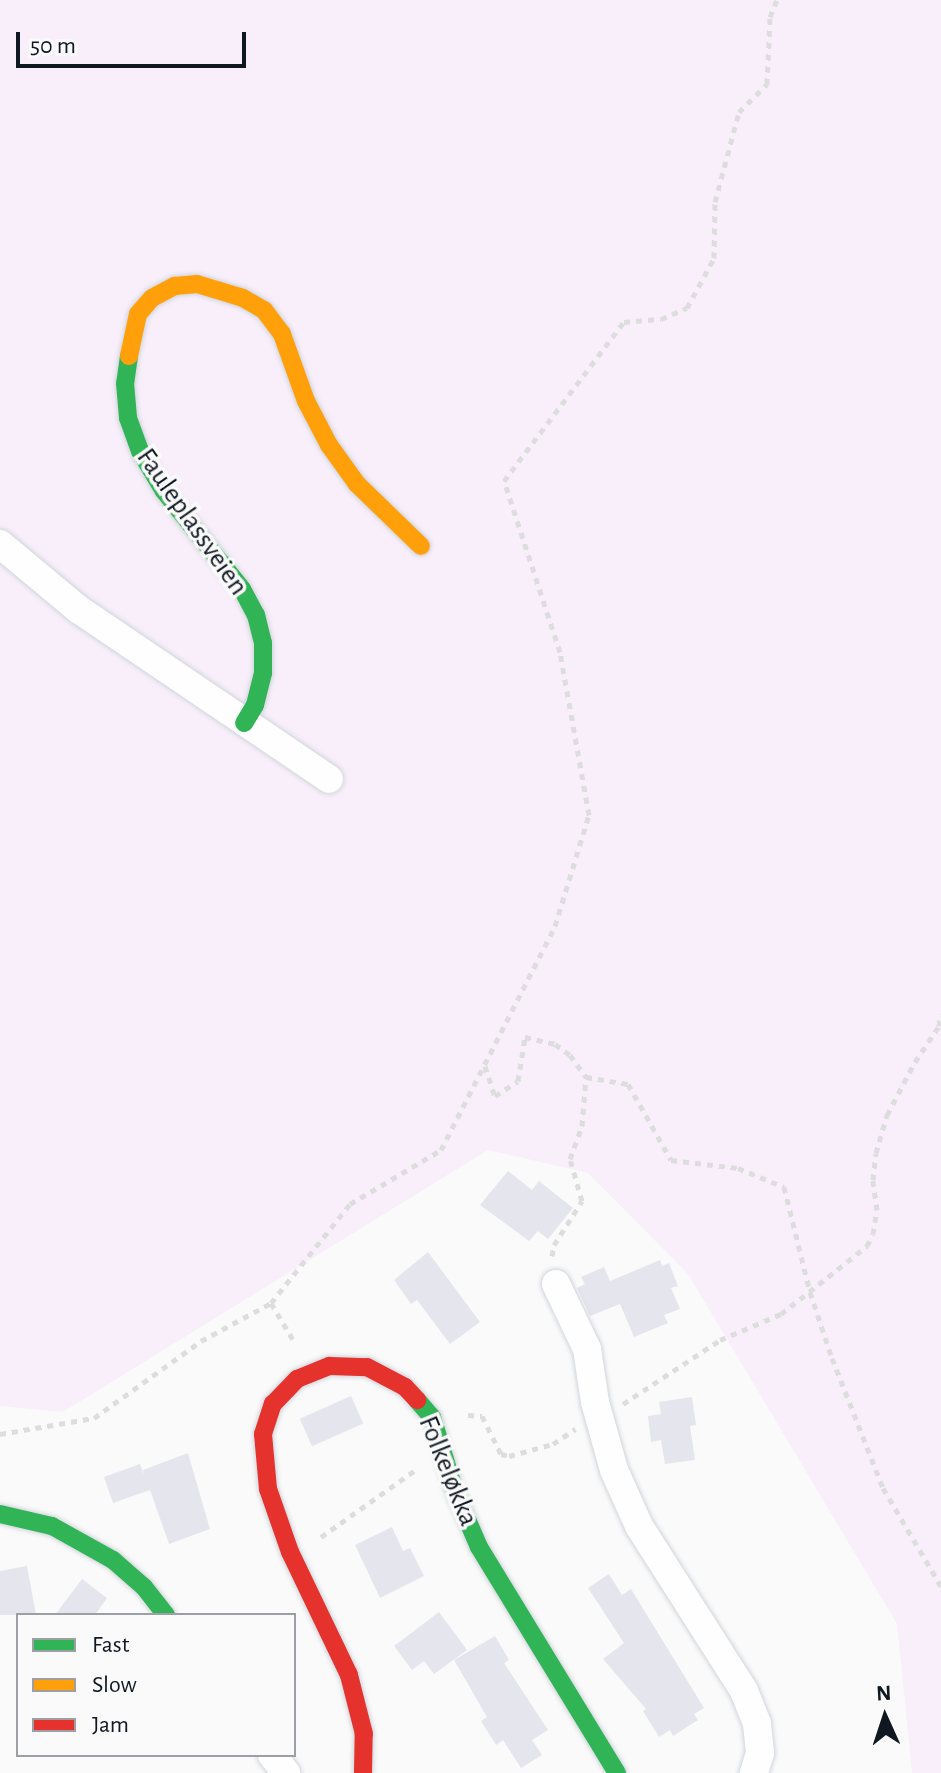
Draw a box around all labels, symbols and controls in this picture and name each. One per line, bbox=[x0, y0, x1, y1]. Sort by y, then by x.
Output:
scale bar bbox=[20, 16, 250, 66]
text: 50 m bbox=[30, 34, 76, 58]
street label: Fauleplassveien bbox=[129, 442, 255, 602]
street label: Folkeløkka bbox=[411, 1411, 485, 1531]
legend bbox=[16, 1613, 296, 1757]
text: Fast bbox=[92, 1633, 129, 1657]
text: Slow bbox=[92, 1673, 137, 1697]
north arrow bbox=[845, 1677, 925, 1757]
text: N bbox=[876, 1682, 892, 1704]
text: Jam bbox=[92, 1713, 129, 1737]

